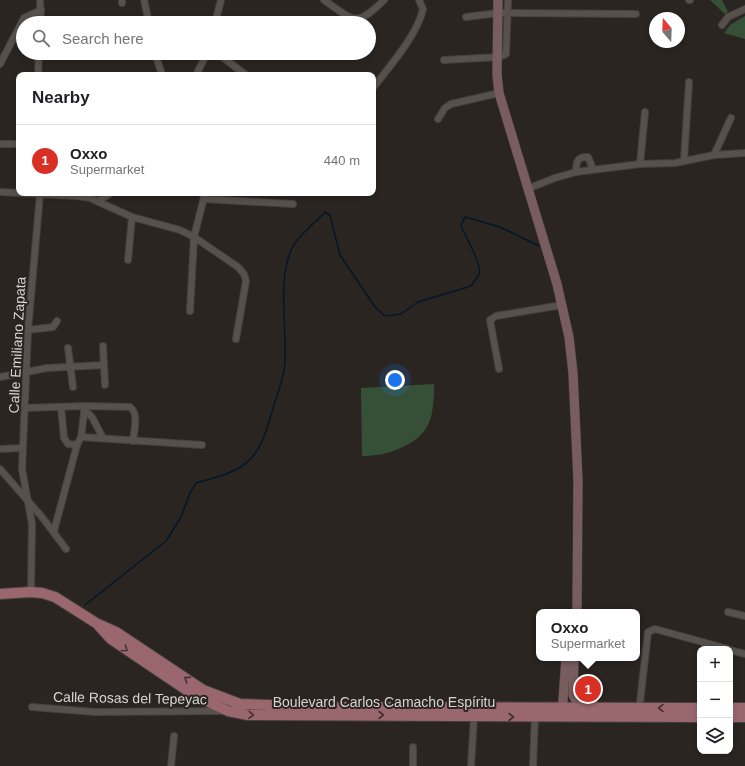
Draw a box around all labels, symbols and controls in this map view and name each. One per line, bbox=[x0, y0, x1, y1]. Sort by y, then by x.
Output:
north arrow bbox=[649, 12, 685, 48]
search box bbox=[16, 16, 376, 60]
icon: search bbox=[30, 27, 52, 49]
text: Search here bbox=[62, 30, 144, 47]
text: Nearby bbox=[32, 88, 90, 107]
text: Oxxo bbox=[70, 145, 108, 162]
text: 1 bbox=[41, 153, 49, 168]
text: 440 m bbox=[324, 153, 360, 168]
text: Supermarket bbox=[70, 162, 144, 177]
street label: Calle Emiliano Zapata bbox=[5, 276, 29, 414]
your location bbox=[385, 370, 405, 390]
popup bbox=[536, 609, 640, 661]
text: Oxxo bbox=[551, 619, 588, 636]
text: Supermarket bbox=[551, 636, 625, 651]
one-way arrow bbox=[121, 644, 128, 651]
map controls bbox=[697, 646, 733, 754]
button: + bbox=[697, 646, 733, 682]
pin: 1 bbox=[575, 674, 601, 704]
one-way arrow bbox=[184, 676, 191, 684]
button: − bbox=[697, 682, 733, 718]
street label: Calle Rosas del Tepeyac bbox=[53, 689, 207, 707]
street label: Boulevard Carlos Camacho Espíritu bbox=[273, 694, 495, 710]
one-way arrow bbox=[658, 704, 664, 712]
one-way arrow bbox=[248, 710, 254, 719]
one-way arrow bbox=[378, 711, 384, 719]
one-way arrow bbox=[508, 713, 514, 721]
button: layers bbox=[697, 718, 733, 754]

